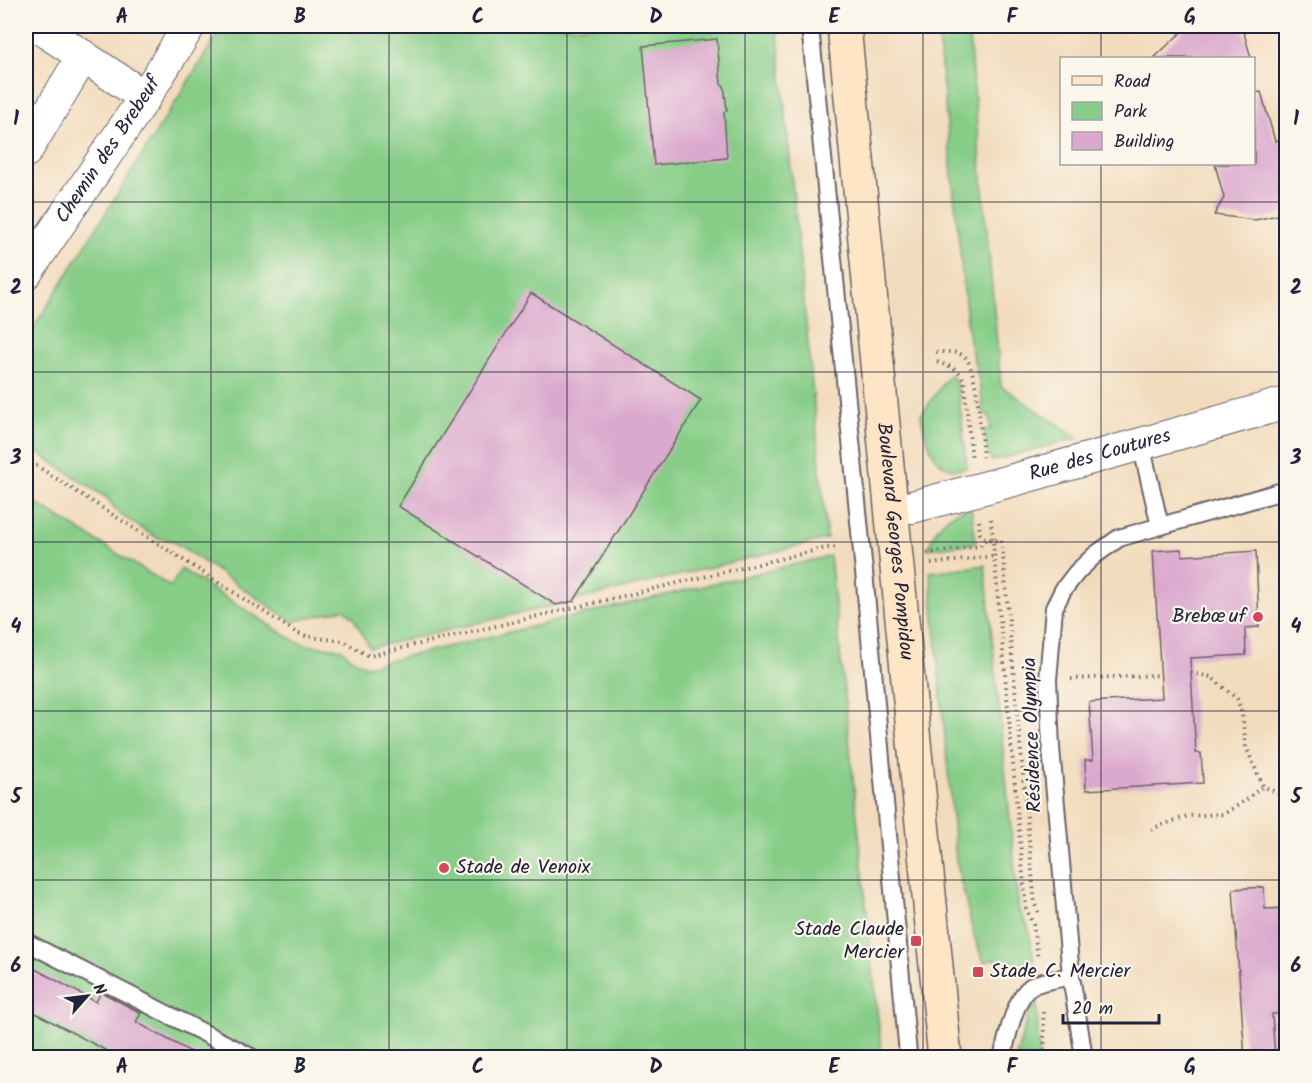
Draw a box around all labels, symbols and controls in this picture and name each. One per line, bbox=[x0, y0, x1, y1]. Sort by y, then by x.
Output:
text: A bbox=[116, 2, 128, 34]
text: B bbox=[294, 2, 306, 34]
text: C bbox=[472, 2, 484, 34]
text: D bbox=[649, 2, 663, 34]
text: E bbox=[828, 2, 840, 34]
text: F bbox=[1007, 2, 1019, 34]
text: G bbox=[1184, 2, 1196, 34]
legend bbox=[1060, 57, 1255, 165]
street label: Chemin des Brebeuf bbox=[48, 68, 171, 230]
text: Road bbox=[1114, 68, 1151, 97]
text: Park bbox=[1114, 98, 1147, 127]
text: 1 bbox=[13, 104, 19, 136]
text: 1 bbox=[1293, 104, 1299, 136]
text: Building bbox=[1114, 128, 1174, 157]
text: 2 bbox=[10, 273, 22, 305]
text: 2 bbox=[1290, 273, 1302, 305]
street label: Rue des Coutures bbox=[1025, 420, 1175, 491]
street label: Boulevard Georges Pompidou bbox=[867, 421, 922, 662]
text: 3 bbox=[10, 443, 22, 475]
text: 3 bbox=[1290, 443, 1302, 475]
place label: Brebœuf bbox=[1172, 601, 1248, 633]
marker: Brebœuf bbox=[1251, 610, 1265, 624]
text: 4 bbox=[11, 612, 22, 644]
text: 4 bbox=[1291, 612, 1302, 644]
street label: Résidence Olympia bbox=[1014, 657, 1052, 813]
text: 5 bbox=[10, 782, 23, 814]
text: 5 bbox=[1290, 782, 1303, 814]
place label: Stade de Venoix bbox=[456, 852, 591, 884]
marker: Stade de Venoix bbox=[437, 861, 451, 875]
place label: Stade Claude Mercier bbox=[794, 914, 905, 969]
marker: Stade Claude Mercier bbox=[909, 934, 923, 948]
text: 6 bbox=[11, 951, 22, 983]
text: 6 bbox=[1291, 951, 1302, 983]
place label: Stade C. Mercier bbox=[990, 956, 1132, 988]
marker: Stade C. Mercier bbox=[971, 965, 985, 979]
north arrow bbox=[57, 966, 117, 1026]
text: N bbox=[86, 979, 112, 1000]
scale bar bbox=[1063, 987, 1159, 1025]
text: 20 m bbox=[1072, 995, 1113, 1024]
text: A bbox=[116, 1052, 128, 1083]
text: B bbox=[294, 1052, 306, 1083]
text: C bbox=[472, 1052, 484, 1083]
text: D bbox=[649, 1052, 663, 1083]
text: E bbox=[828, 1052, 840, 1083]
text: F bbox=[1007, 1052, 1019, 1083]
text: G bbox=[1184, 1052, 1196, 1083]

